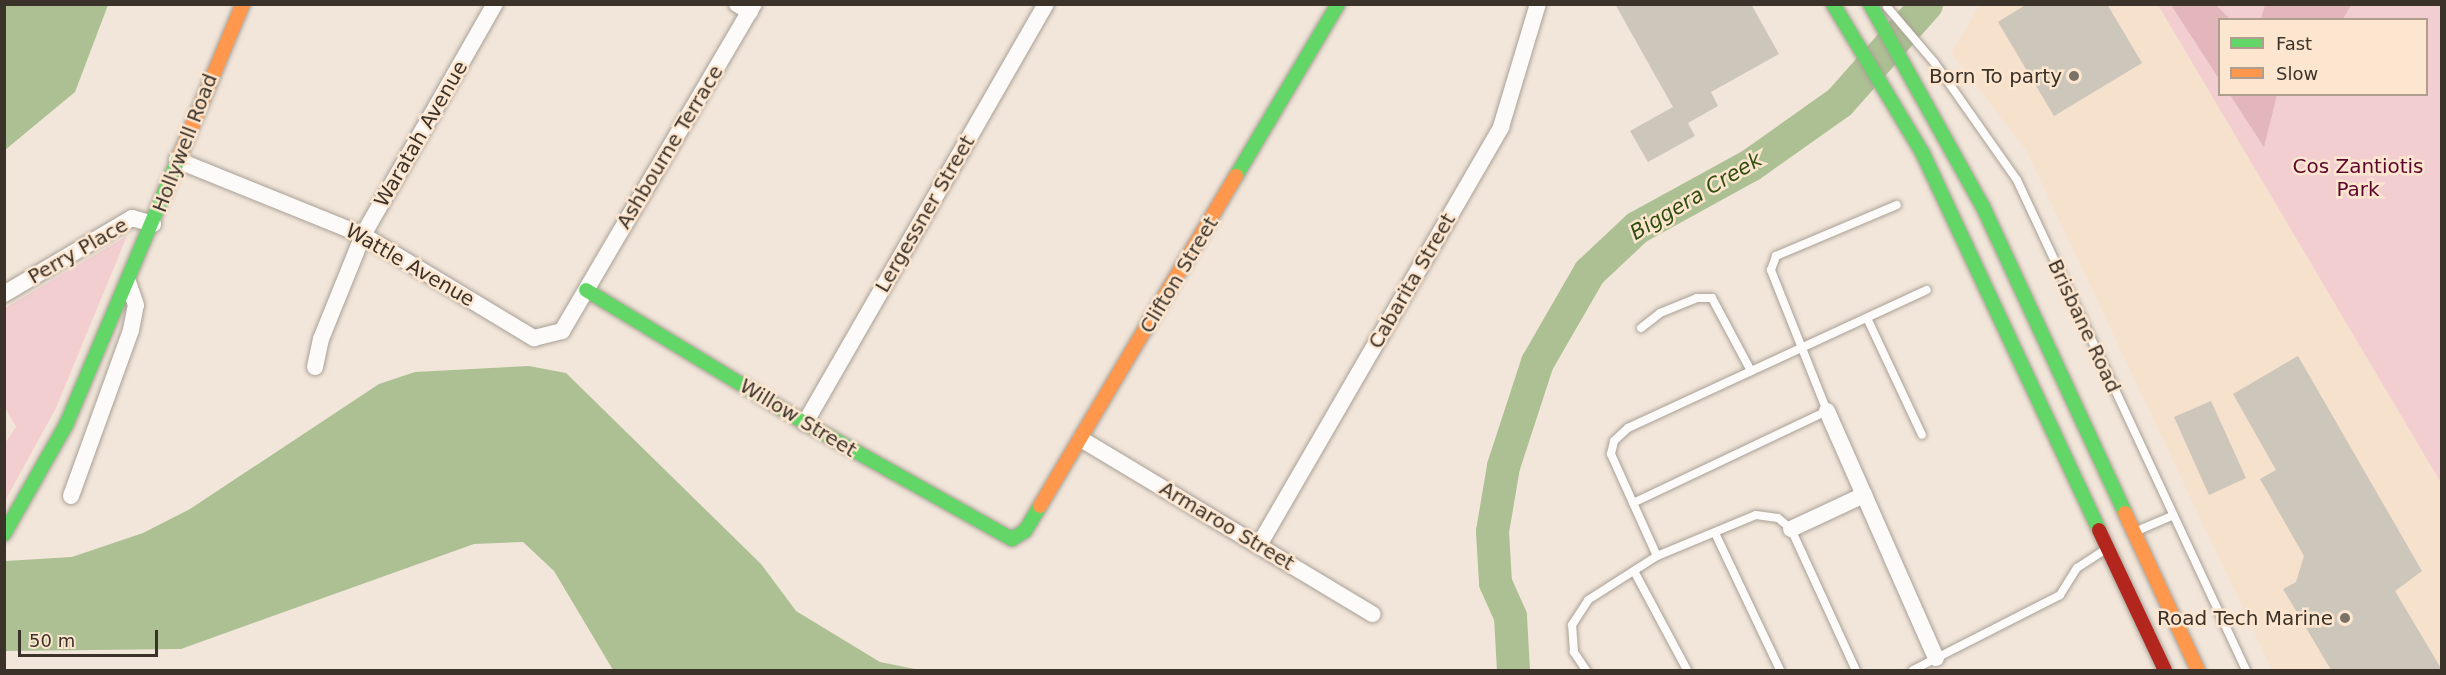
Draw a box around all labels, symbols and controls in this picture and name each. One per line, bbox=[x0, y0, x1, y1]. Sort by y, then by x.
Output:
legend bbox=[2218, 18, 2428, 96]
text: Fast bbox=[2276, 33, 2312, 54]
street label: Waratah Avenue bbox=[369, 57, 473, 211]
street label: Ashbourne Terrace bbox=[612, 61, 728, 233]
text: Slow bbox=[2276, 63, 2318, 84]
place label: Born To party bbox=[1929, 64, 2062, 88]
marker: Born To party bbox=[2067, 69, 2081, 83]
street label: Hollywell Road bbox=[148, 70, 222, 216]
street label: Lergessner Street bbox=[870, 131, 980, 297]
water label: Biggera Creek bbox=[1626, 147, 1766, 245]
park label: Cos Zantiotis Park bbox=[2292, 155, 2424, 202]
street label: Cabarita Street bbox=[1364, 209, 1460, 353]
street label: Clifton Street bbox=[1135, 212, 1223, 338]
street label: Perry Place bbox=[24, 213, 132, 289]
street label: Wattle Avenue bbox=[341, 218, 479, 312]
street label: Brisbane Road bbox=[2043, 255, 2125, 397]
street label: Willow Street bbox=[735, 374, 861, 462]
street label: Armaroo Street bbox=[1155, 476, 1299, 576]
place label: Road Tech Marine bbox=[2157, 606, 2333, 630]
marker: Road Tech Marine bbox=[2338, 611, 2352, 625]
scale bar bbox=[21, 618, 160, 656]
text: 50 m bbox=[29, 630, 75, 651]

